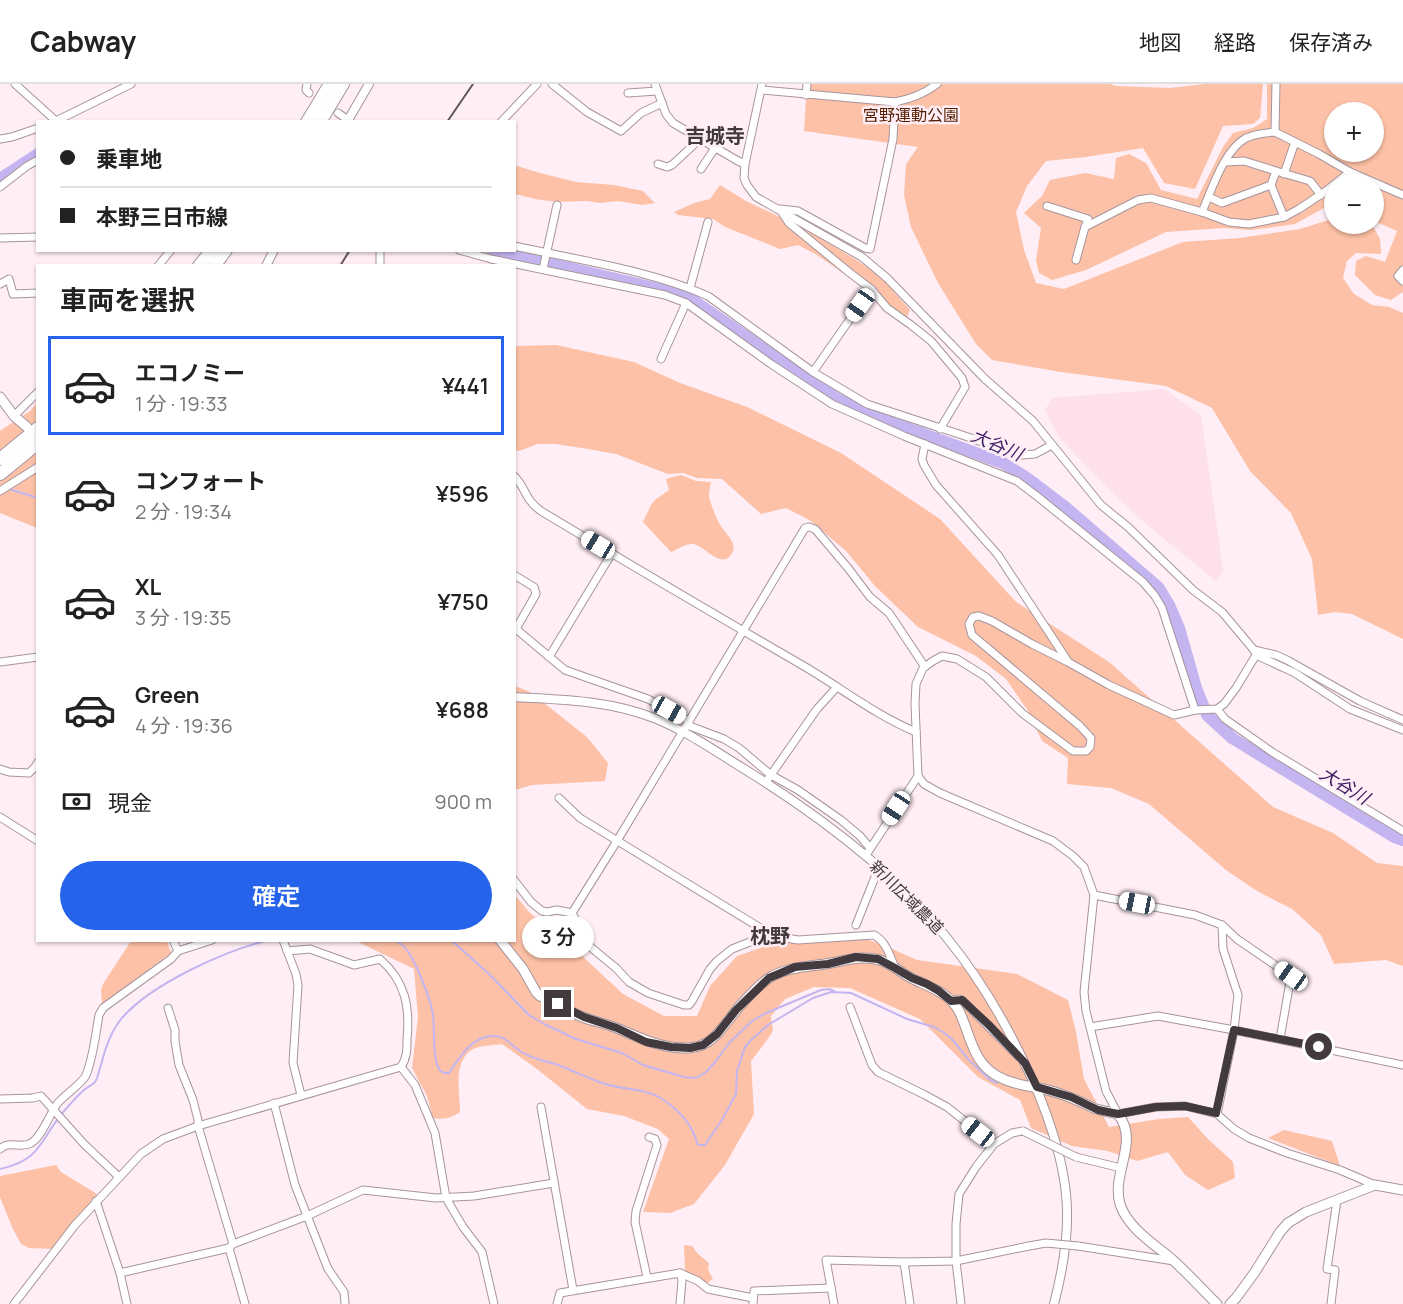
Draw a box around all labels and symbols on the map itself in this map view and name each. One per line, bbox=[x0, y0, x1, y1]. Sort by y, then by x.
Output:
park label: 宮野運動公園 bbox=[863, 104, 959, 126]
district label: 吉城寺 bbox=[685, 122, 745, 149]
car bbox=[842, 285, 878, 325]
water label: 大谷川 bbox=[967, 422, 1028, 466]
car bbox=[578, 528, 618, 562]
car bbox=[649, 693, 689, 727]
water label: 大谷川 bbox=[1316, 761, 1376, 810]
car bbox=[879, 788, 913, 828]
street label: 新川広域農道 bbox=[865, 855, 949, 939]
car bbox=[1118, 891, 1156, 915]
callout: 3 分 bbox=[522, 917, 594, 959]
district label: 枕野 bbox=[750, 922, 790, 949]
car bbox=[1271, 958, 1311, 994]
route end bbox=[544, 990, 571, 1017]
route start bbox=[1305, 1033, 1332, 1060]
car bbox=[958, 1114, 998, 1150]

